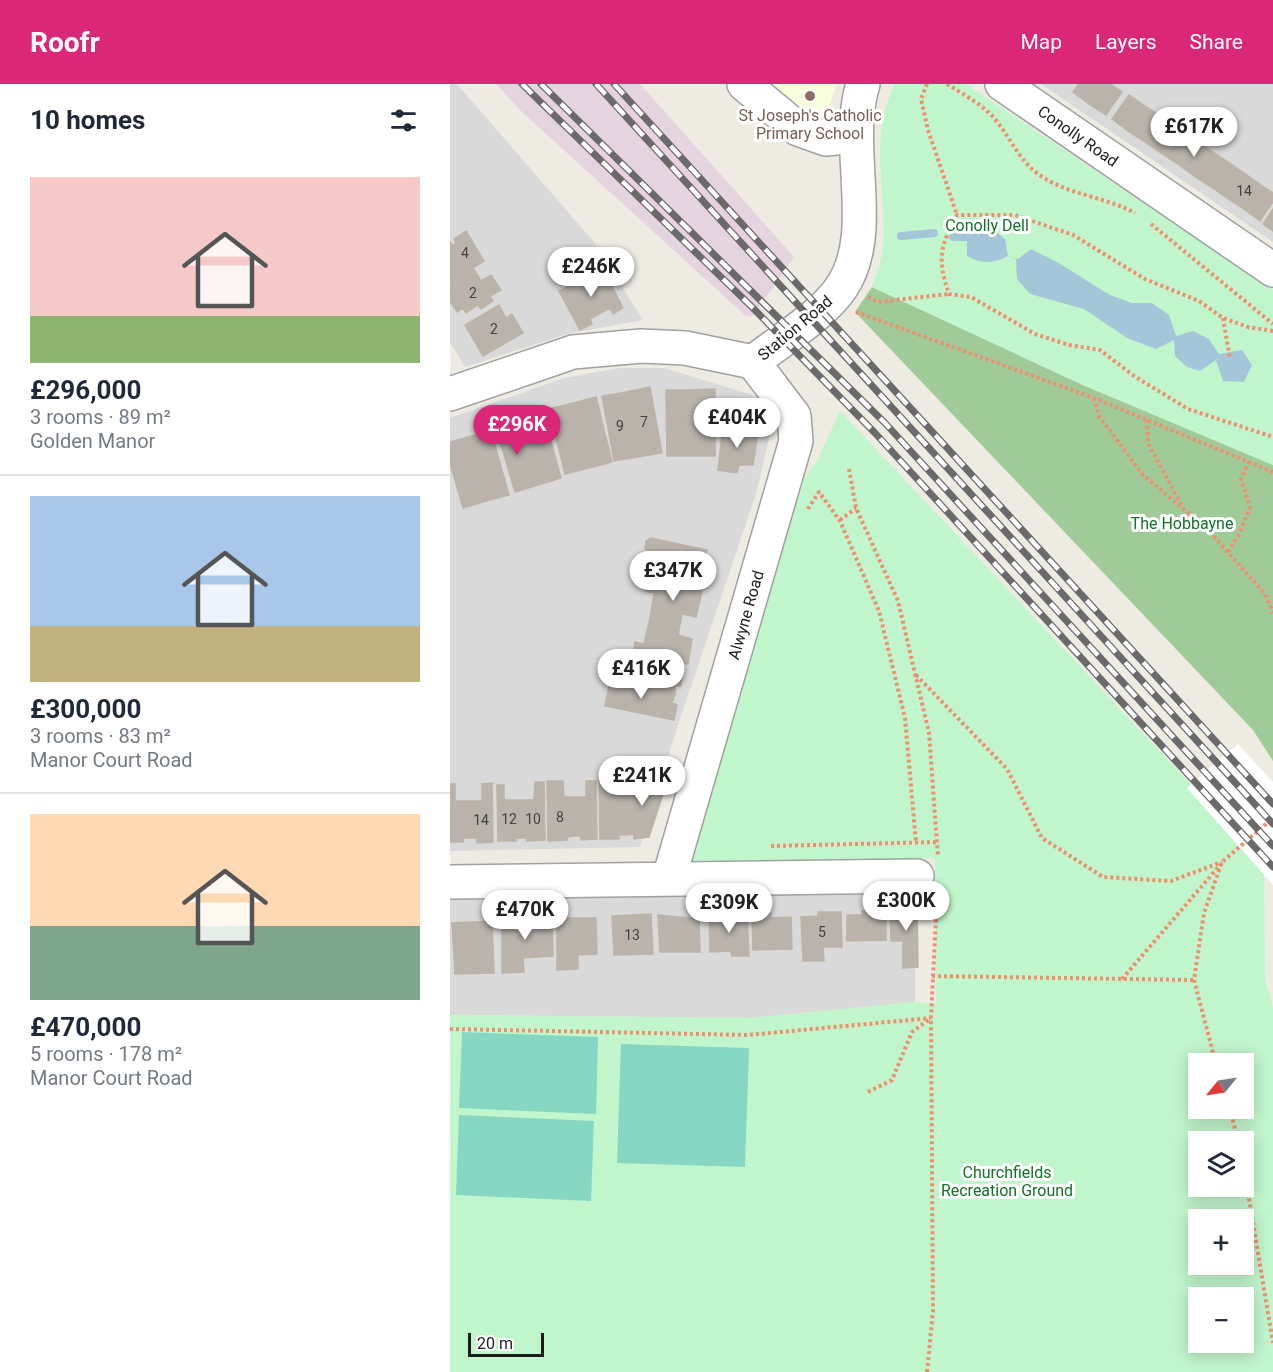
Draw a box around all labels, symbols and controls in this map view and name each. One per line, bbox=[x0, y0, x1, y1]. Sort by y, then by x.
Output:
text: Roofr bbox=[30, 26, 100, 59]
text: Map bbox=[1020, 30, 1062, 54]
text: Layers bbox=[1095, 30, 1156, 54]
text: Share bbox=[1189, 30, 1243, 54]
marker: St Joseph's Catholic Primary School bbox=[803, 89, 817, 103]
street label: Conolly Road bbox=[1034, 101, 1122, 171]
icon: filters bbox=[387, 104, 420, 137]
text: 10 homes bbox=[30, 105, 145, 135]
place label: St Joseph's Catholic Primary School bbox=[738, 106, 882, 143]
pin: £617K bbox=[1152, 107, 1236, 158]
text: £617K bbox=[1164, 114, 1224, 138]
house number: 14 bbox=[1236, 183, 1252, 199]
icon: home bbox=[171, 216, 279, 324]
park label: Conolly Dell bbox=[945, 216, 1029, 235]
house number: 4 bbox=[461, 245, 469, 261]
pin: £246K bbox=[549, 247, 633, 298]
text: £246K bbox=[561, 254, 621, 278]
house number: 2 bbox=[469, 285, 477, 301]
street label: Station Road bbox=[754, 291, 836, 365]
house number: 2 bbox=[490, 321, 498, 337]
text: £296,000 bbox=[30, 375, 141, 405]
pin: £404K bbox=[695, 398, 779, 449]
text: 3 rooms · 89 m² bbox=[30, 405, 171, 429]
pin: £296K bbox=[475, 405, 559, 456]
text: £404K bbox=[707, 405, 767, 429]
text: £296K bbox=[487, 412, 547, 436]
house number: 7 bbox=[640, 414, 648, 430]
house number: 9 bbox=[616, 418, 624, 434]
text: Golden Manor bbox=[30, 429, 155, 453]
park label: The Hobbayne bbox=[1131, 514, 1233, 533]
icon: home bbox=[171, 535, 279, 643]
pin: £347K bbox=[631, 551, 715, 602]
text: £347K bbox=[643, 558, 703, 582]
street label: Alwyne Road bbox=[724, 568, 768, 662]
pin: £416K bbox=[599, 649, 683, 700]
text: £416K bbox=[611, 656, 671, 680]
text: £300,000 bbox=[30, 694, 141, 724]
text: 3 rooms · 83 m² bbox=[30, 724, 171, 748]
text: Manor Court Road bbox=[30, 748, 193, 772]
pin: £241K bbox=[600, 756, 684, 807]
text: £241K bbox=[612, 763, 672, 787]
house number: 8 bbox=[556, 809, 564, 825]
house number: 12 bbox=[501, 811, 517, 827]
house number: 10 bbox=[525, 811, 541, 827]
house number: 14 bbox=[473, 812, 489, 828]
icon: home bbox=[171, 853, 279, 961]
pin: £300K bbox=[864, 881, 948, 932]
pin: £309K bbox=[687, 883, 771, 934]
text: £300K bbox=[876, 888, 936, 912]
pin: £470K bbox=[483, 890, 567, 941]
text: £309K bbox=[699, 890, 759, 914]
text: £470K bbox=[495, 897, 555, 921]
house number: 5 bbox=[818, 924, 826, 940]
house number: 13 bbox=[624, 927, 640, 943]
text: £470,000 bbox=[30, 1012, 141, 1042]
text: 5 rooms · 178 m² bbox=[30, 1042, 182, 1066]
north arrow bbox=[1188, 1053, 1254, 1119]
map controls bbox=[1188, 1053, 1254, 1353]
text: Manor Court Road bbox=[30, 1066, 193, 1090]
button: layers bbox=[1188, 1131, 1254, 1197]
park label: Churchfields Recreation Ground bbox=[941, 1163, 1073, 1200]
button: + bbox=[1188, 1209, 1254, 1275]
button: − bbox=[1188, 1287, 1254, 1353]
scale bar bbox=[468, 1330, 544, 1358]
text: 20 m bbox=[477, 1334, 513, 1353]

